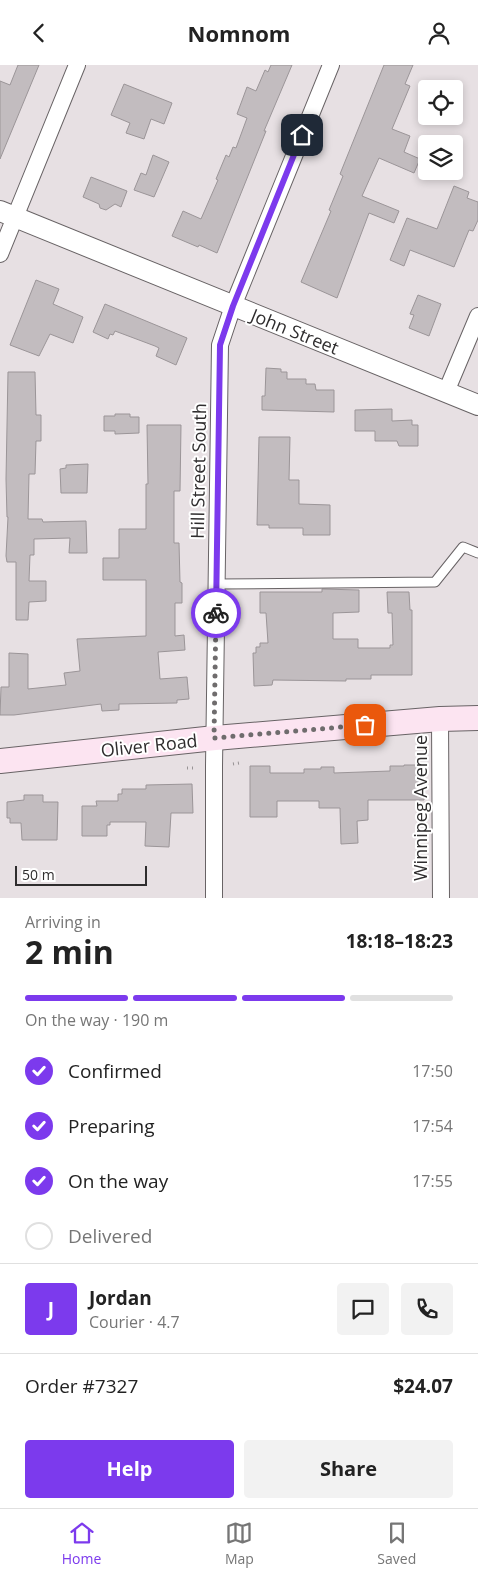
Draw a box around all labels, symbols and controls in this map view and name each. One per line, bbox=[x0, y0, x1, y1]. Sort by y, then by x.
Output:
text: Nomnom bbox=[188, 18, 290, 48]
icon: back bbox=[25, 19, 53, 47]
icon: person bbox=[425, 19, 453, 47]
map controls bbox=[418, 80, 463, 180]
button: locate bbox=[418, 80, 463, 125]
pin bbox=[281, 114, 323, 156]
icon: home bbox=[288, 121, 316, 149]
button: layers bbox=[418, 135, 463, 180]
street label: John Street bbox=[246, 302, 342, 359]
street label: Hill Street South bbox=[185, 403, 211, 539]
courier bbox=[191, 588, 241, 638]
icon: bike bbox=[202, 599, 230, 627]
pin bbox=[344, 704, 386, 746]
icon: bag bbox=[351, 711, 379, 739]
street label: Oliver Road bbox=[99, 728, 199, 762]
street label: Winnipeg Avenue bbox=[408, 735, 432, 881]
scale bar bbox=[15, 863, 148, 886]
text: 50 m bbox=[22, 865, 55, 884]
text: Arriving in bbox=[25, 911, 101, 933]
text: 18:18–18:23 bbox=[346, 928, 453, 954]
text: 2 min bbox=[25, 930, 114, 973]
text: On the way · 190 m bbox=[25, 1009, 168, 1031]
icon: check bbox=[25, 1057, 53, 1085]
text: Confirmed bbox=[68, 1058, 162, 1084]
text: 17:50 bbox=[412, 1060, 453, 1082]
icon: check bbox=[25, 1112, 53, 1140]
text: Preparing bbox=[68, 1113, 155, 1139]
text: 17:54 bbox=[412, 1115, 453, 1137]
icon: check bbox=[25, 1167, 53, 1195]
text: On the way bbox=[68, 1168, 168, 1194]
text: 17:55 bbox=[412, 1170, 453, 1192]
text: Delivered bbox=[68, 1223, 152, 1249]
button: chat bbox=[337, 1283, 389, 1335]
button: phone bbox=[401, 1283, 453, 1335]
text: Jordan bbox=[89, 1285, 152, 1311]
text: J bbox=[48, 1296, 54, 1322]
text: Courier · 4.7 bbox=[89, 1311, 180, 1333]
text: Order #7327 bbox=[25, 1373, 138, 1399]
text: $24.07 bbox=[393, 1373, 453, 1399]
button: Help bbox=[25, 1440, 234, 1498]
button: Share bbox=[244, 1440, 453, 1498]
tab: Home bbox=[62, 1519, 101, 1568]
tab: Map bbox=[225, 1519, 254, 1568]
tab: Saved bbox=[377, 1519, 416, 1568]

